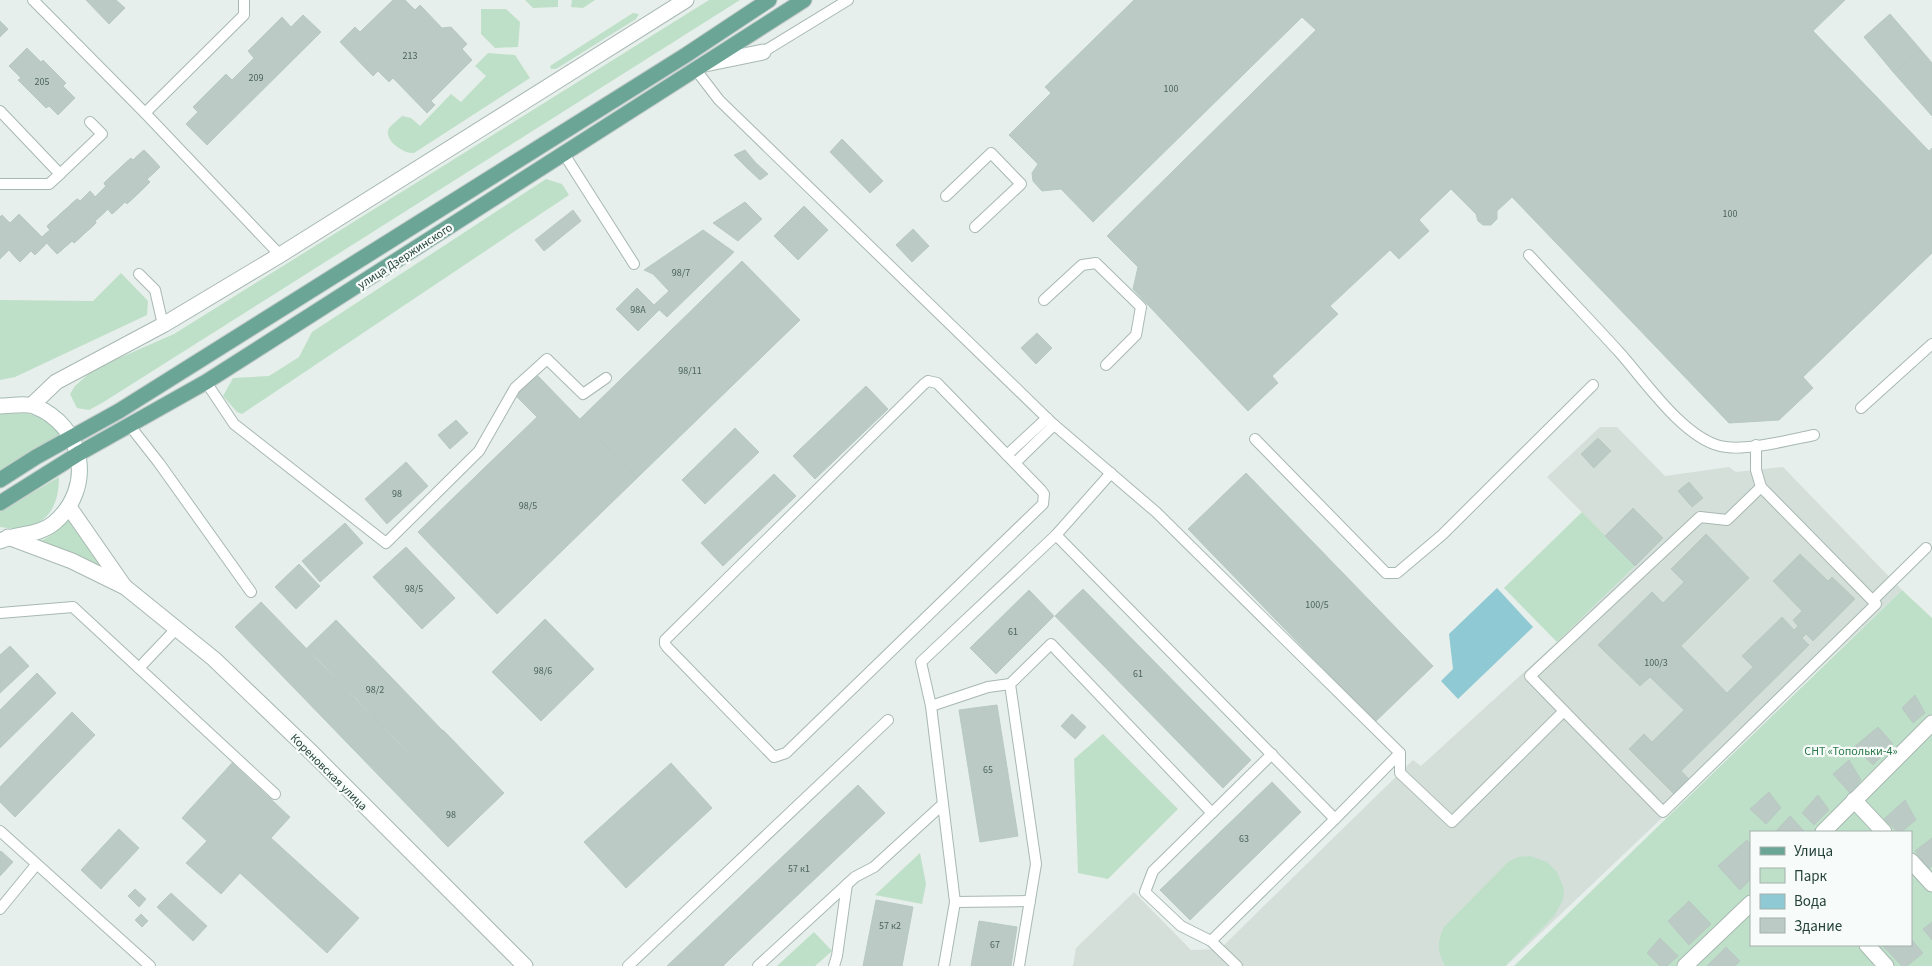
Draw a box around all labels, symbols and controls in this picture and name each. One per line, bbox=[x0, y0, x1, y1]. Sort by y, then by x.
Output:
house number: 213 bbox=[403, 49, 417, 63]
house number: 209 bbox=[249, 71, 263, 85]
house number: 205 bbox=[35, 75, 49, 89]
house number: 100 bbox=[1164, 82, 1178, 96]
house number: 100 bbox=[1723, 207, 1737, 221]
street label: улица Дзержинского bbox=[355, 219, 456, 294]
house number: 98/7 bbox=[672, 266, 690, 280]
house number: 98А bbox=[630, 303, 646, 317]
house number: 98/11 bbox=[678, 364, 702, 378]
house number: 98 bbox=[392, 487, 402, 501]
house number: 98/5 bbox=[519, 499, 537, 513]
house number: 98/5 bbox=[405, 582, 423, 596]
house number: 100/5 bbox=[1305, 598, 1329, 612]
house number: 61 bbox=[1008, 625, 1018, 639]
house number: 100/3 bbox=[1644, 656, 1668, 670]
house number: 98/6 bbox=[534, 664, 552, 678]
house number: 61 bbox=[1133, 667, 1143, 681]
house number: 98/2 bbox=[366, 683, 384, 697]
street label: Кореновская улица bbox=[286, 730, 371, 815]
park label: СНТ «Топольки-4» bbox=[1804, 743, 1898, 760]
house number: 65 bbox=[983, 763, 993, 777]
house number: 98 bbox=[446, 808, 456, 822]
legend bbox=[1750, 831, 1912, 946]
house number: 63 bbox=[1239, 832, 1249, 846]
text: Улица bbox=[1794, 841, 1833, 862]
house number: 57 к1 bbox=[788, 862, 810, 876]
text: Парк bbox=[1794, 866, 1828, 887]
text: Вода bbox=[1794, 891, 1827, 912]
text: Здание bbox=[1794, 916, 1842, 937]
house number: 57 к2 bbox=[879, 919, 901, 933]
house number: 67 bbox=[990, 938, 1000, 952]

